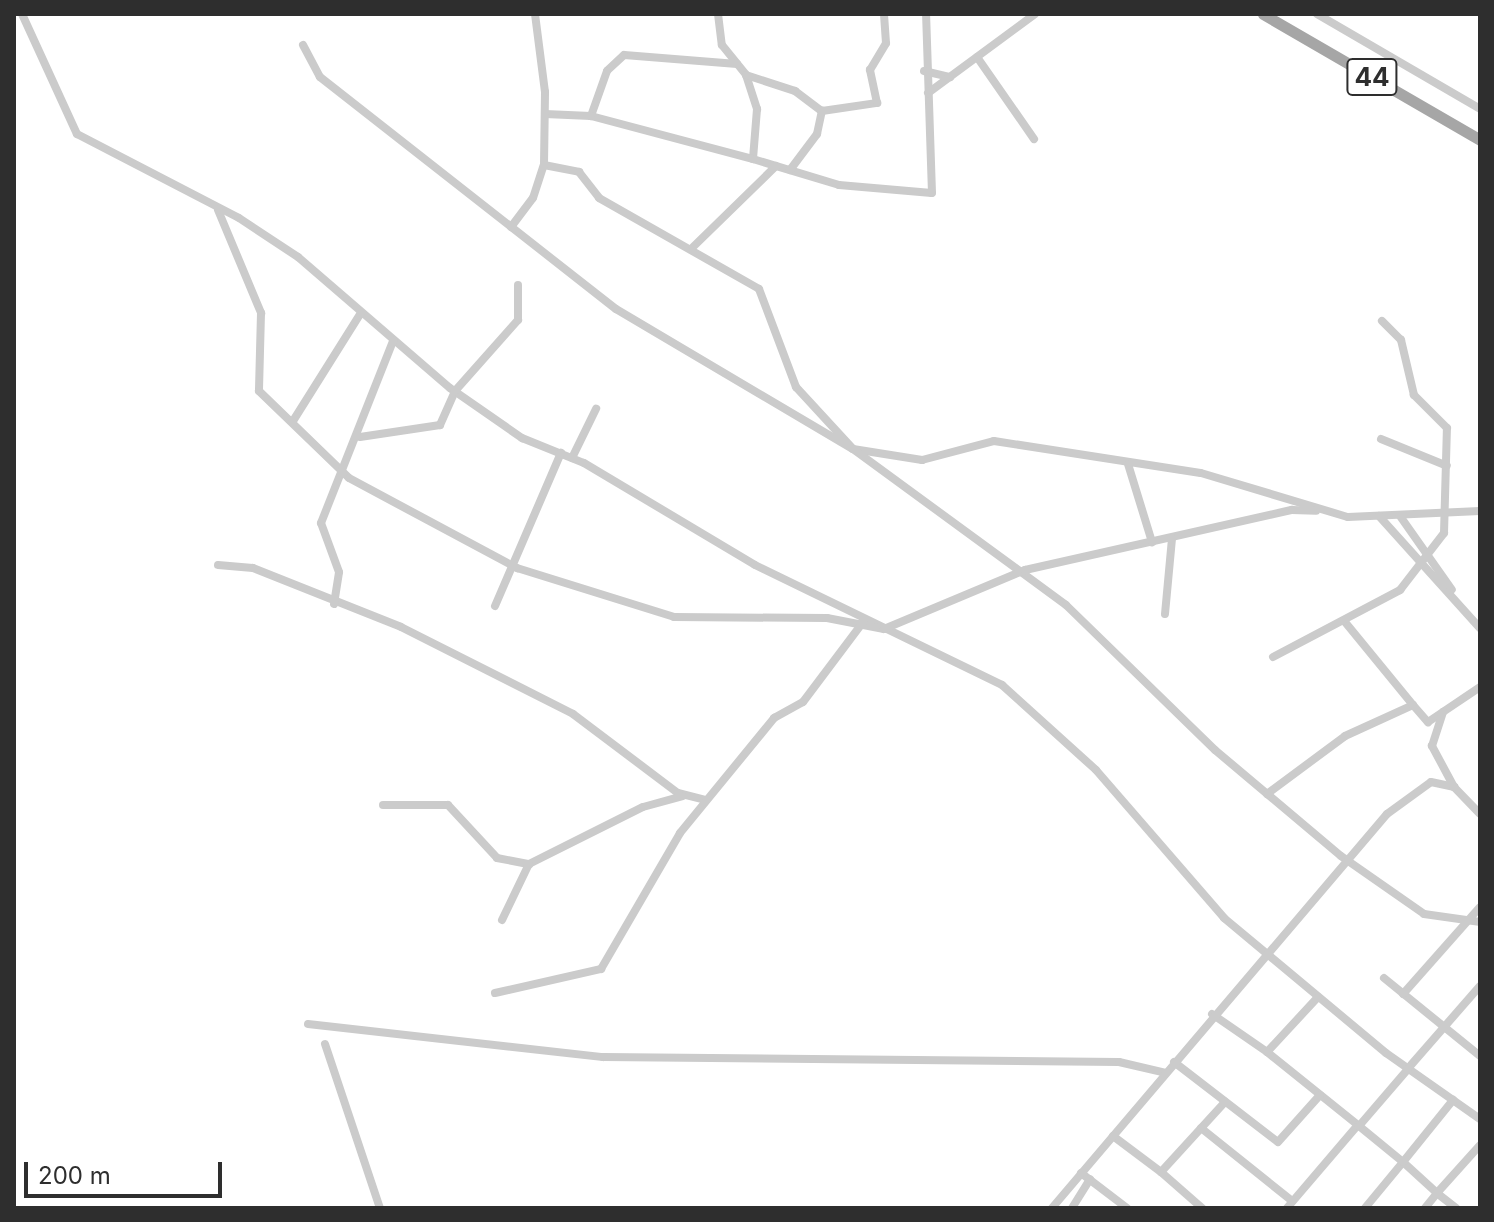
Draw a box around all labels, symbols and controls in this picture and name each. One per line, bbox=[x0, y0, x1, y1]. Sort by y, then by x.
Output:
road number: 44 bbox=[1346, 55, 1398, 99]
scale bar bbox=[28, 1146, 226, 1196]
text: 200 m bbox=[38, 1161, 111, 1190]

